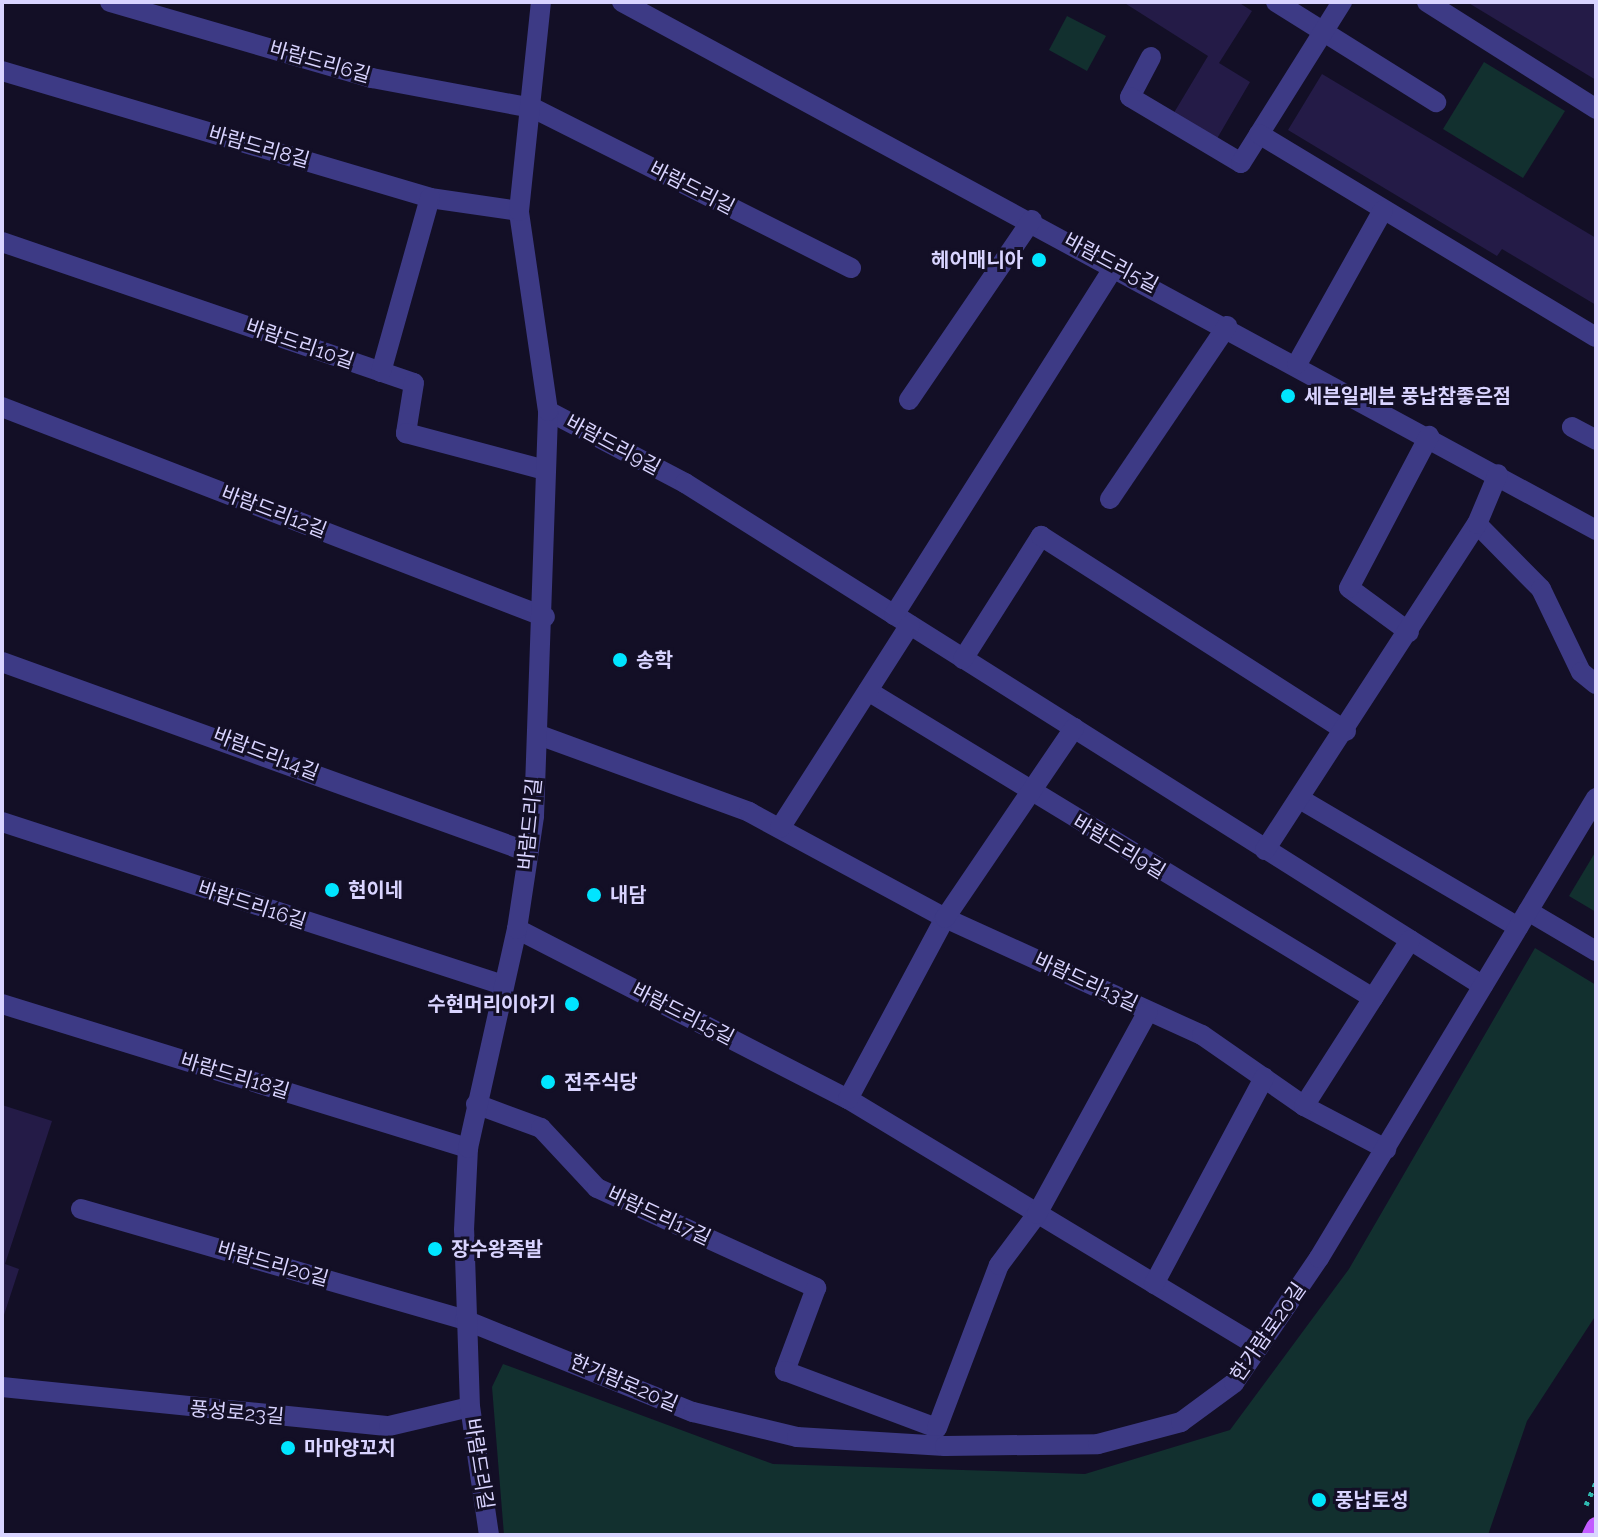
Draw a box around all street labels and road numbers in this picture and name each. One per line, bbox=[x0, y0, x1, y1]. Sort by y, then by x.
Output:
street label: 바람드리6길 bbox=[267, 36, 373, 88]
street label: 바람드리8길 bbox=[206, 121, 312, 173]
street label: 바람드리길 bbox=[646, 156, 738, 220]
street label: 바람드리5길 bbox=[1060, 228, 1162, 298]
street label: 바람드리10길 bbox=[243, 314, 357, 374]
street label: 바람드리9길 bbox=[562, 410, 664, 480]
street label: 바람드리12길 bbox=[218, 481, 330, 543]
street label: 바람드리14길 bbox=[210, 723, 322, 785]
street label: 바람드리길 bbox=[513, 777, 547, 871]
street label: 바람드리9길 bbox=[1068, 810, 1170, 884]
street label: 바람드리16길 bbox=[195, 876, 309, 934]
street label: 바람드리13길 bbox=[1031, 948, 1141, 1016]
street label: 바람드리15길 bbox=[628, 978, 738, 1050]
street label: 바람드리18길 bbox=[178, 1048, 292, 1104]
street label: 바람드리17길 bbox=[604, 1182, 714, 1250]
street label: 바람드리20길 bbox=[215, 1237, 331, 1291]
street label: 한가람로20길 bbox=[1225, 1278, 1311, 1386]
street label: 한가람로20길 bbox=[567, 1350, 681, 1416]
street label: 풍성로23길 bbox=[189, 1397, 285, 1429]
street label: 바람드리길 bbox=[460, 1417, 498, 1511]

